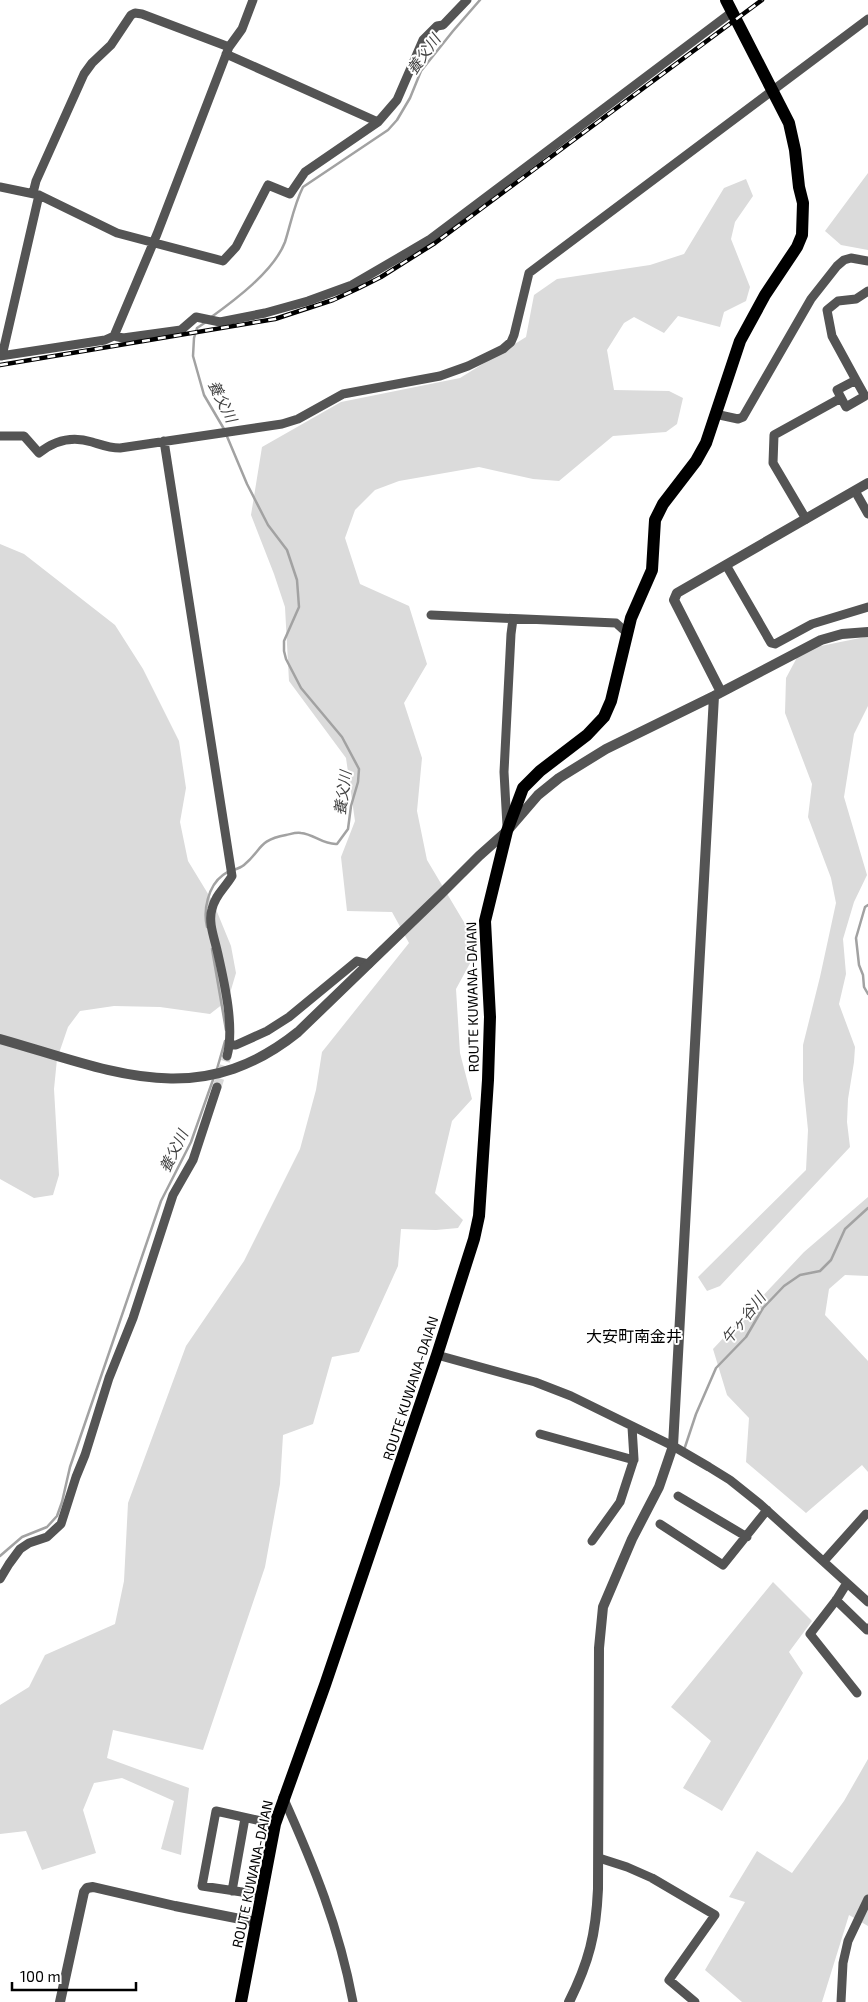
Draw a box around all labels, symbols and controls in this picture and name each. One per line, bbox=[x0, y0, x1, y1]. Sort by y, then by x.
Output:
water label: 養父川 bbox=[402, 29, 445, 77]
water label: 養父川 bbox=[205, 377, 242, 427]
water label: 養父川 bbox=[330, 767, 354, 817]
street label: ROUTE KUWANA-DAIAN bbox=[462, 921, 482, 1073]
water label: 養父川 bbox=[155, 1125, 192, 1175]
water label: 午ヶ谷川 bbox=[717, 1287, 770, 1347]
street label: ROUTE KUWANA-DAIAN bbox=[379, 1314, 441, 1462]
district label: 大安町南金井 bbox=[586, 1326, 682, 1345]
street label: ROUTE KUWANA-DAIAN bbox=[228, 1798, 276, 1950]
scale bar bbox=[12, 1960, 136, 1992]
text: 100 m bbox=[20, 1967, 61, 1985]

